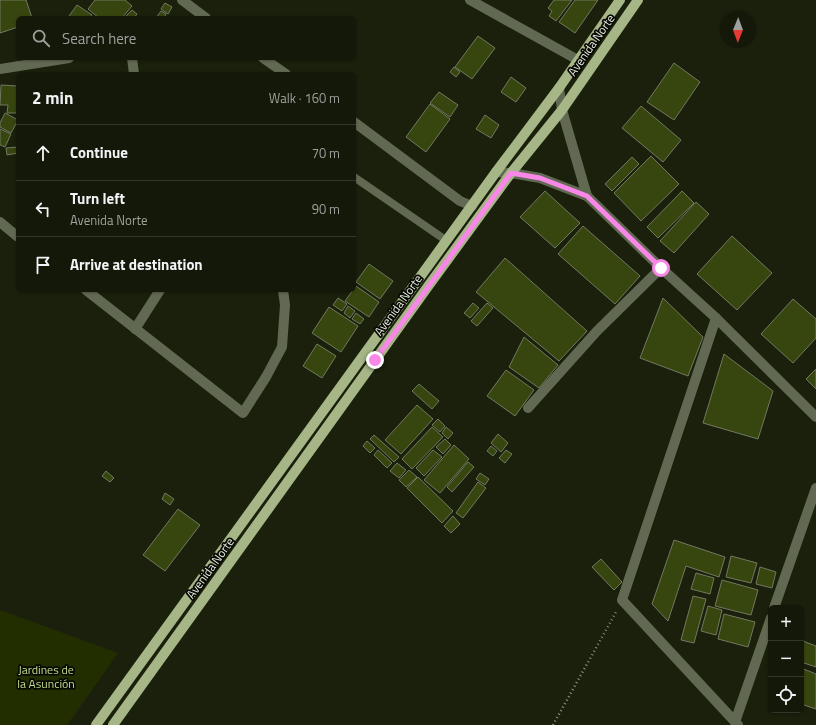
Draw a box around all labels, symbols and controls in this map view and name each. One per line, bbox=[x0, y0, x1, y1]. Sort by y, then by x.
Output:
street label: Avenida Norte bbox=[563, 10, 619, 80]
north arrow bbox=[720, 12, 756, 48]
search box bbox=[16, 16, 356, 60]
icon: search bbox=[30, 27, 52, 49]
text: Search here bbox=[62, 27, 136, 50]
text: 2 min bbox=[32, 85, 73, 111]
text: Walk · 160 m bbox=[269, 88, 340, 108]
text: Continue bbox=[70, 141, 128, 164]
icon: ahead bbox=[32, 142, 54, 164]
text: 70 m bbox=[312, 143, 340, 163]
text: Turn left bbox=[70, 187, 125, 210]
icon: left bbox=[32, 198, 54, 220]
text: 90 m bbox=[312, 199, 340, 219]
text: Avenida Norte bbox=[70, 210, 148, 230]
text: Arrive at destination bbox=[70, 253, 203, 276]
icon: arrive bbox=[32, 254, 54, 276]
route start bbox=[652, 259, 670, 277]
street label: Avenida Norte bbox=[369, 270, 427, 340]
route end bbox=[366, 351, 384, 369]
street label: Avenida Norte bbox=[181, 533, 239, 603]
map controls bbox=[768, 605, 804, 713]
button: + bbox=[768, 605, 804, 641]
button: − bbox=[768, 641, 804, 677]
park label: Jardines de la Asunción bbox=[17, 660, 75, 693]
button: locate bbox=[768, 677, 804, 713]

